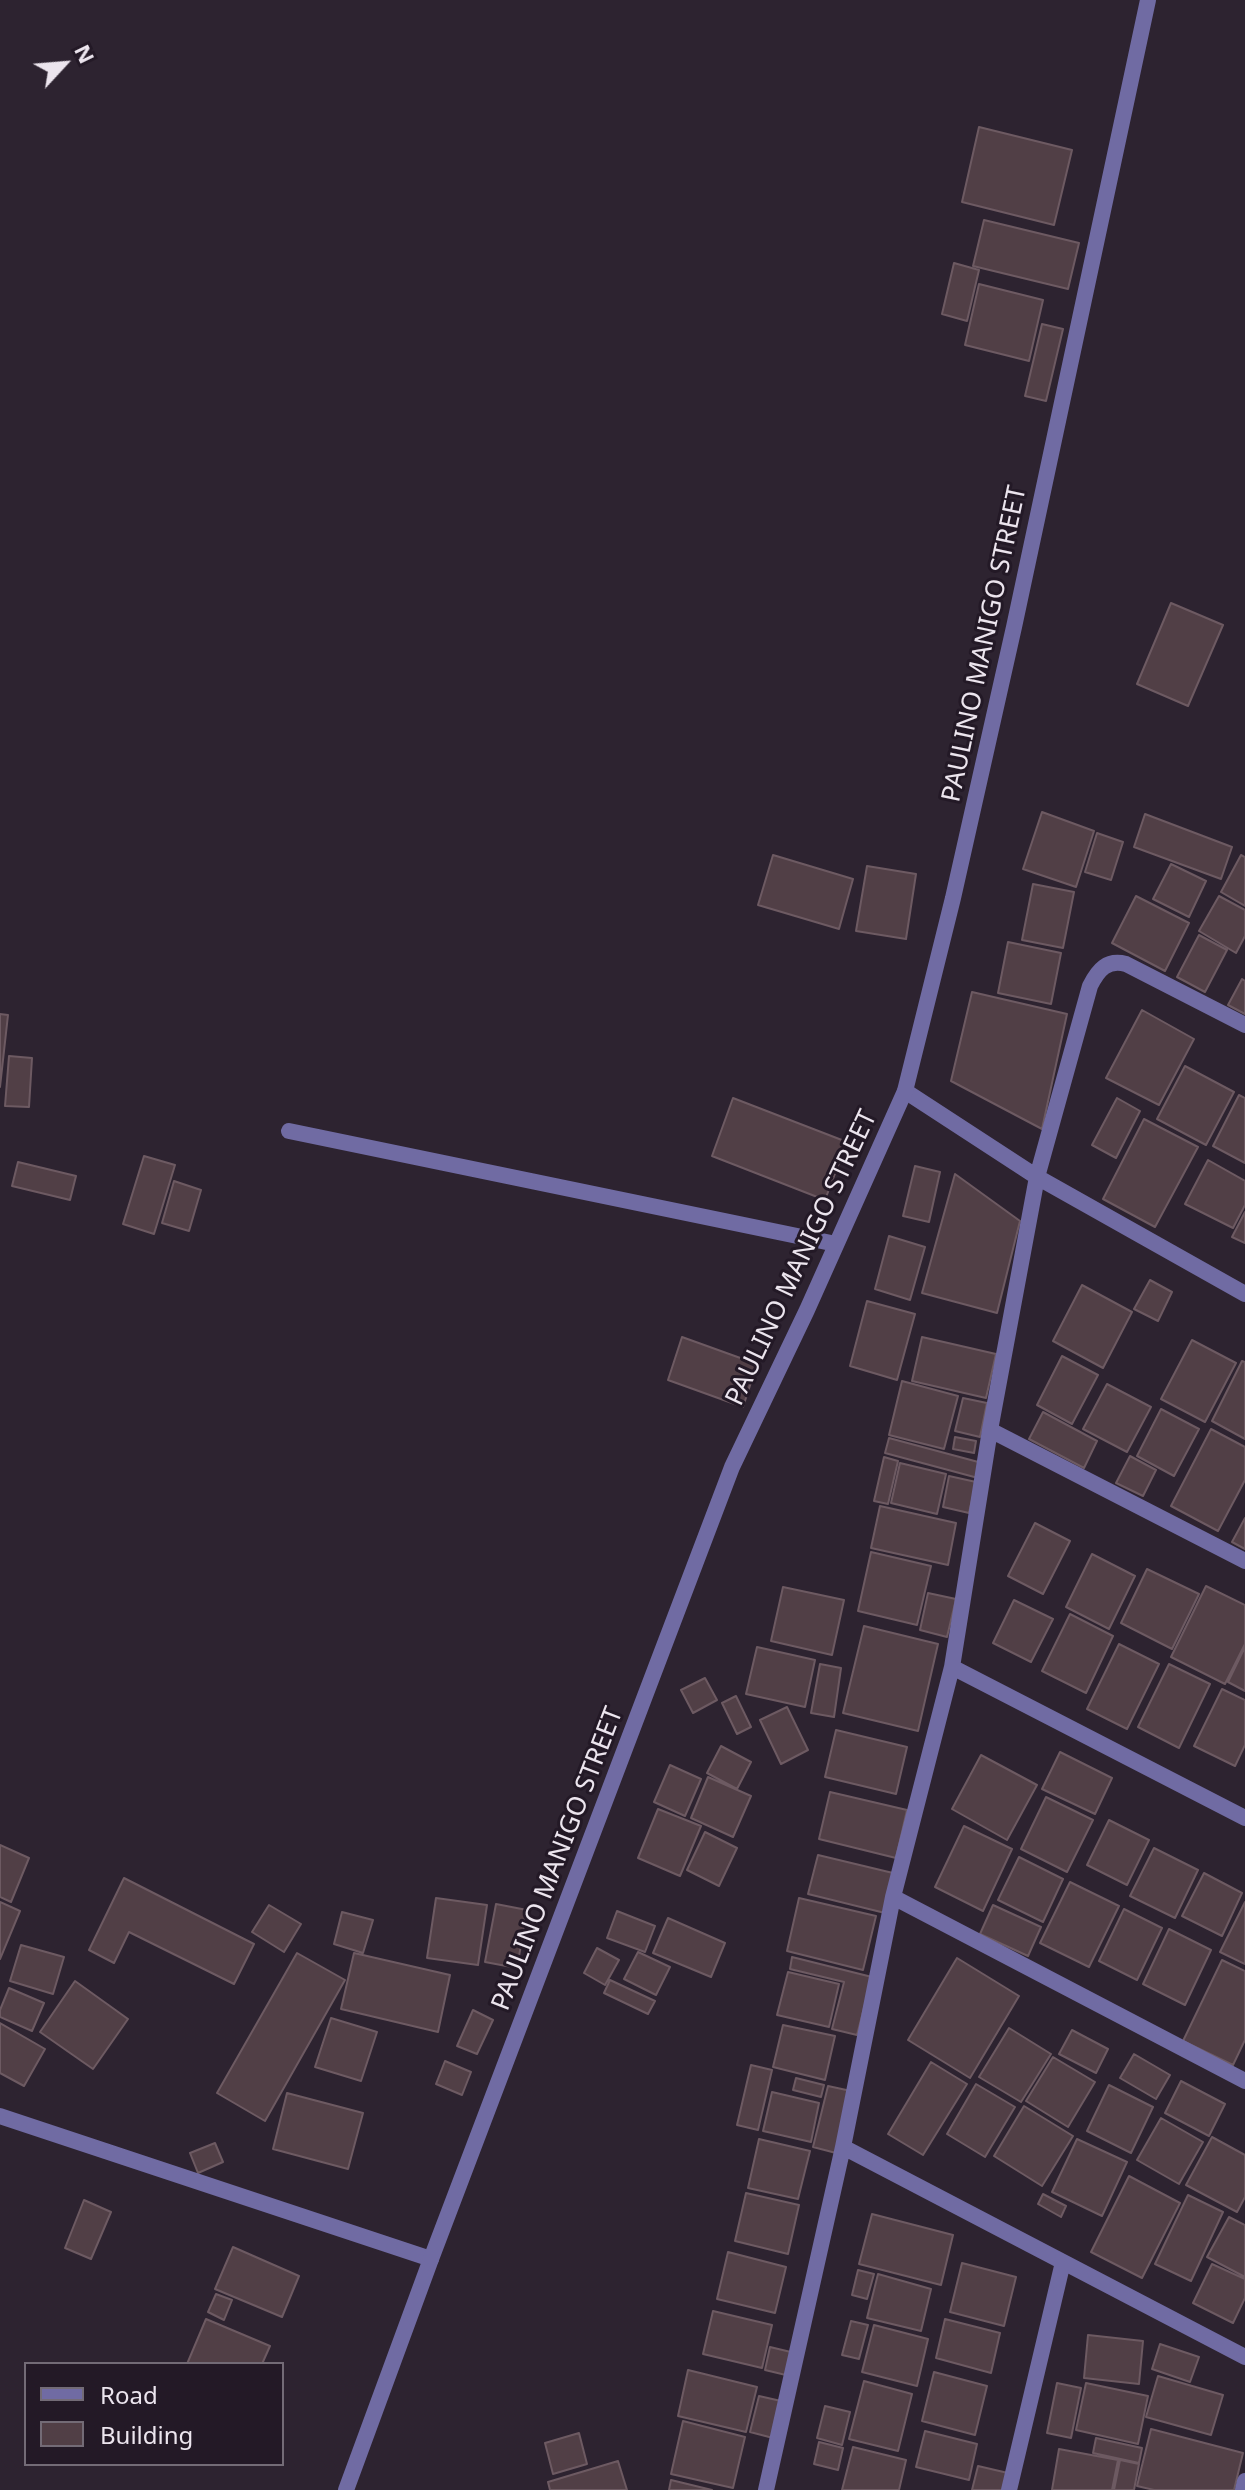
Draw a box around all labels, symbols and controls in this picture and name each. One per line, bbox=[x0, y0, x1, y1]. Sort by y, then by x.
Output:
north arrow bbox=[24, 24, 104, 104]
text: N bbox=[68, 39, 103, 68]
street label: PAULINO MANIGO STREET bbox=[936, 483, 1034, 805]
street label: PAULINO MANIGO STREET bbox=[720, 1105, 884, 1411]
street label: PAULINO MANIGO STREET bbox=[486, 1703, 630, 2015]
legend bbox=[24, 2362, 284, 2466]
text: Road bbox=[100, 2378, 158, 2411]
text: Building bbox=[100, 2418, 193, 2451]

